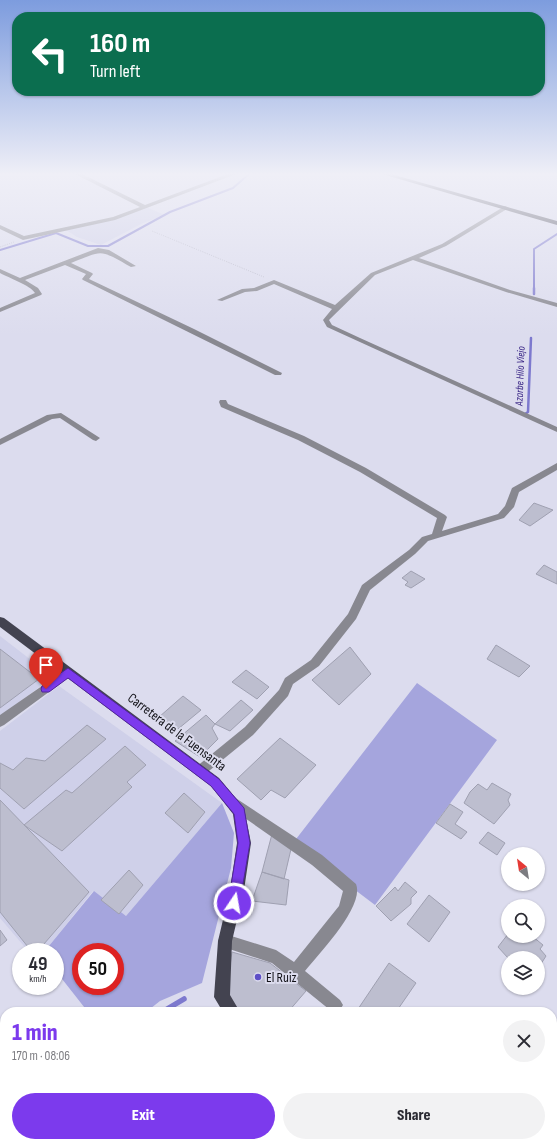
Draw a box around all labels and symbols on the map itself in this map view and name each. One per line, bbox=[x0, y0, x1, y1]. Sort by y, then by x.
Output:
water label: Azarbe Hilo Viejo bbox=[512, 345, 528, 407]
pin bbox=[29, 648, 63, 689]
street label: Carretera de la Fuensanta bbox=[124, 689, 230, 775]
north arrow bbox=[501, 847, 545, 891]
position arrow bbox=[213, 882, 255, 924]
speed limit sign: 50 bbox=[72, 943, 124, 995]
place label: El Ruiz bbox=[266, 969, 297, 986]
marker: El Ruiz bbox=[253, 972, 263, 982]

